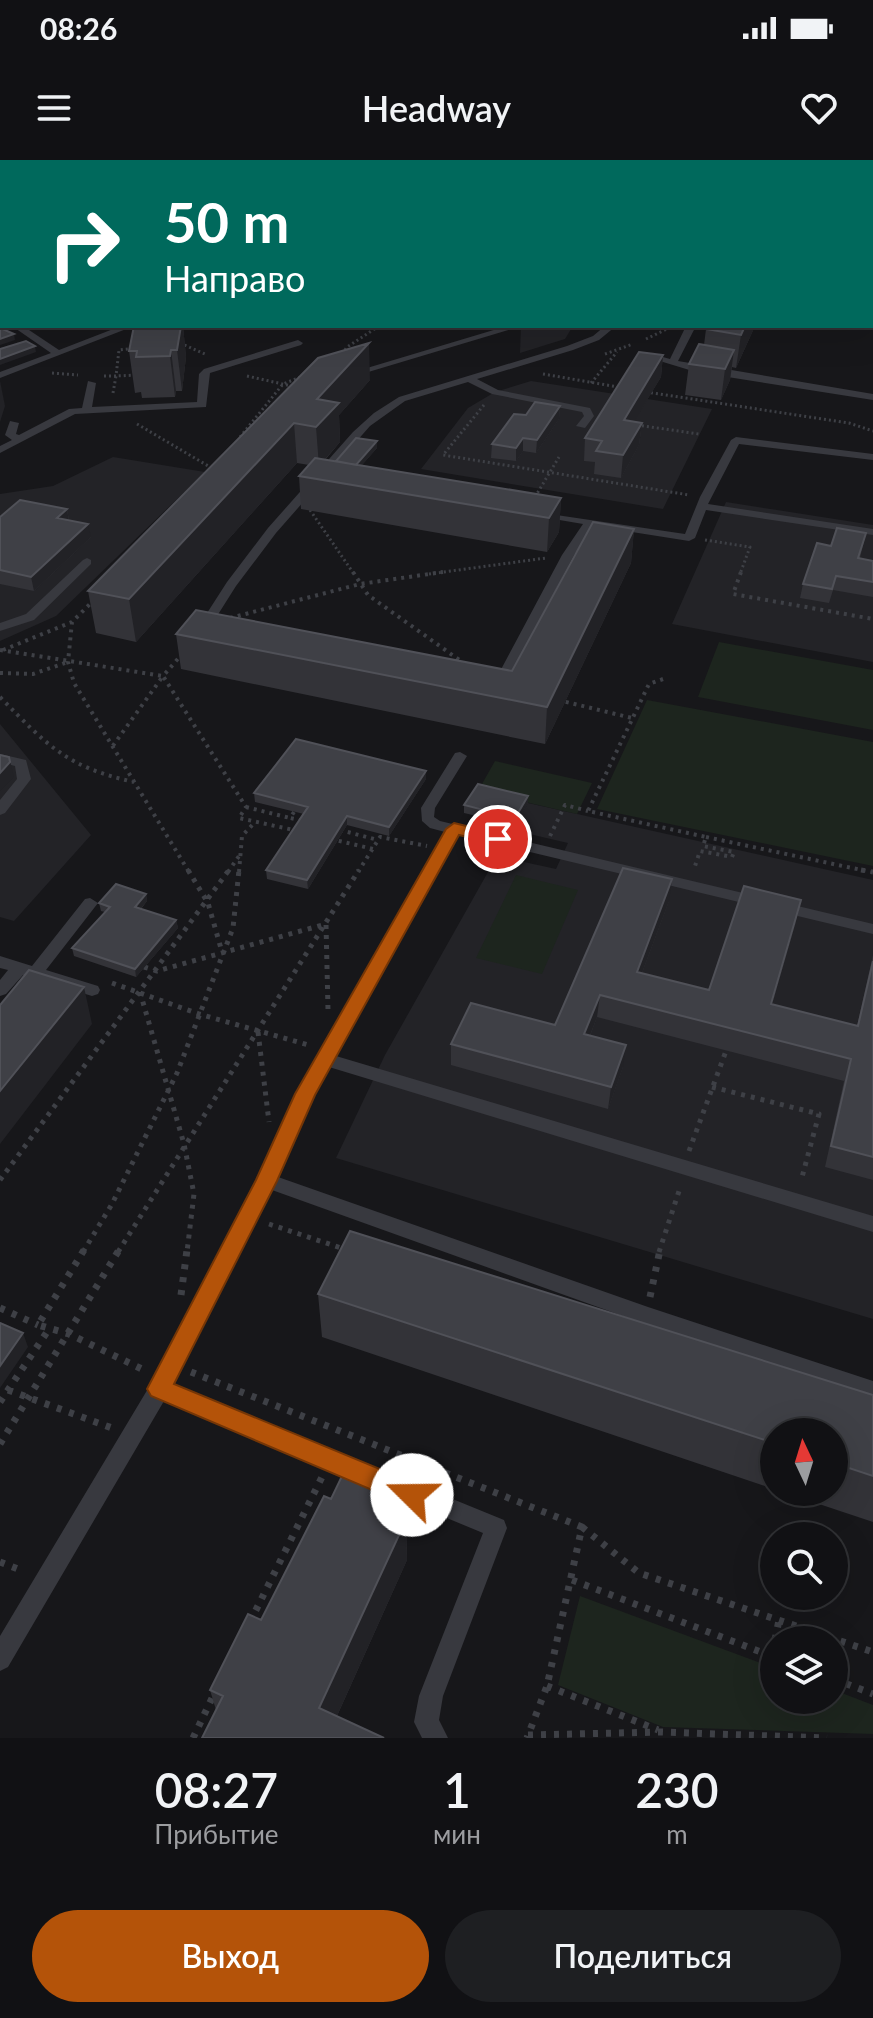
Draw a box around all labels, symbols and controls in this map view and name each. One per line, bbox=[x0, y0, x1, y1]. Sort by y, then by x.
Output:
text: 08:26 bbox=[40, 10, 117, 46]
icon: menu bbox=[32, 86, 76, 130]
text: Headway bbox=[362, 86, 511, 130]
icon: heart bbox=[797, 86, 841, 130]
text: 50 m bbox=[164, 188, 289, 255]
icon: right bbox=[32, 192, 136, 296]
text: Направо bbox=[164, 256, 305, 300]
pin bbox=[464, 805, 532, 873]
icon: arrive bbox=[476, 817, 520, 861]
north arrow bbox=[760, 1418, 848, 1506]
map controls bbox=[760, 1418, 848, 1714]
position arrow bbox=[370, 1453, 454, 1537]
button: search bbox=[760, 1522, 848, 1610]
button: layers bbox=[760, 1626, 848, 1714]
text: 08:27 bbox=[155, 1761, 278, 1818]
text: 1 bbox=[443, 1761, 471, 1818]
text: 230 bbox=[635, 1761, 719, 1818]
text: Прибытие bbox=[154, 1818, 279, 1850]
text: мин bbox=[433, 1818, 481, 1850]
text: m bbox=[666, 1818, 688, 1850]
button: Выход bbox=[32, 1910, 429, 2002]
button: Поделиться bbox=[445, 1910, 841, 2002]

